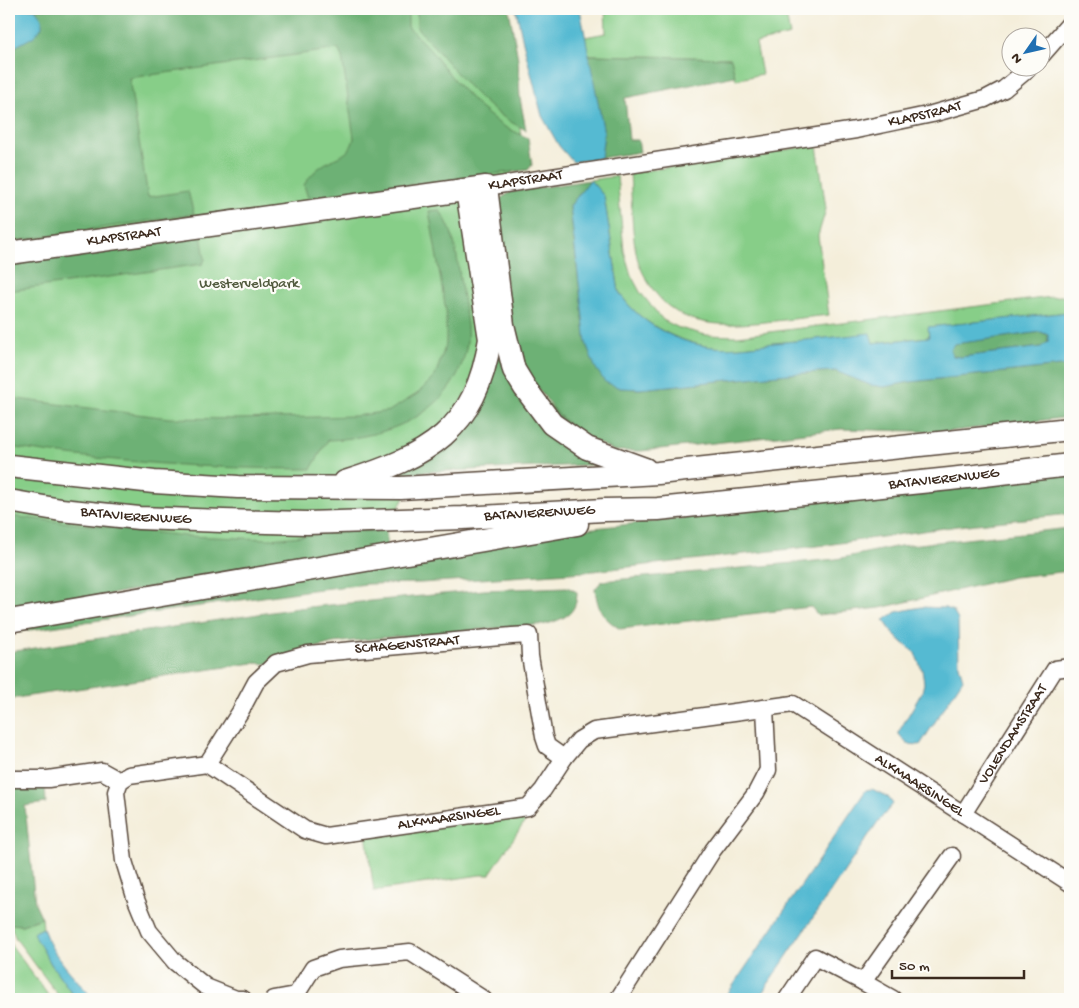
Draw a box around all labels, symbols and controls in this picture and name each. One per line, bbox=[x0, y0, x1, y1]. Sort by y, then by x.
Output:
north arrow bbox=[1002, 28, 1052, 78]
text: N bbox=[1008, 49, 1027, 66]
street label: KLAPSTRAAT bbox=[887, 97, 965, 132]
street label: KLAPSTRAAT bbox=[487, 166, 565, 196]
street label: KLAPSTRAAT bbox=[86, 223, 163, 251]
park label: Westerveldpark bbox=[199, 275, 300, 293]
street label: BATAVIERENWEG bbox=[887, 464, 1001, 494]
street label: BATAVIERENWEG bbox=[483, 501, 596, 526]
street label: BATAVIERENWEG bbox=[79, 503, 192, 529]
street label: SCHAGENSTRAAT bbox=[354, 632, 462, 659]
street label: VOLENDAMSTRAAT bbox=[974, 680, 1052, 789]
street label: ALKMAARSINGEL bbox=[871, 750, 968, 822]
street label: ALKMAARSINGEL bbox=[397, 802, 502, 835]
scale bar bbox=[892, 948, 1024, 980]
text: 50 m bbox=[899, 958, 930, 976]

